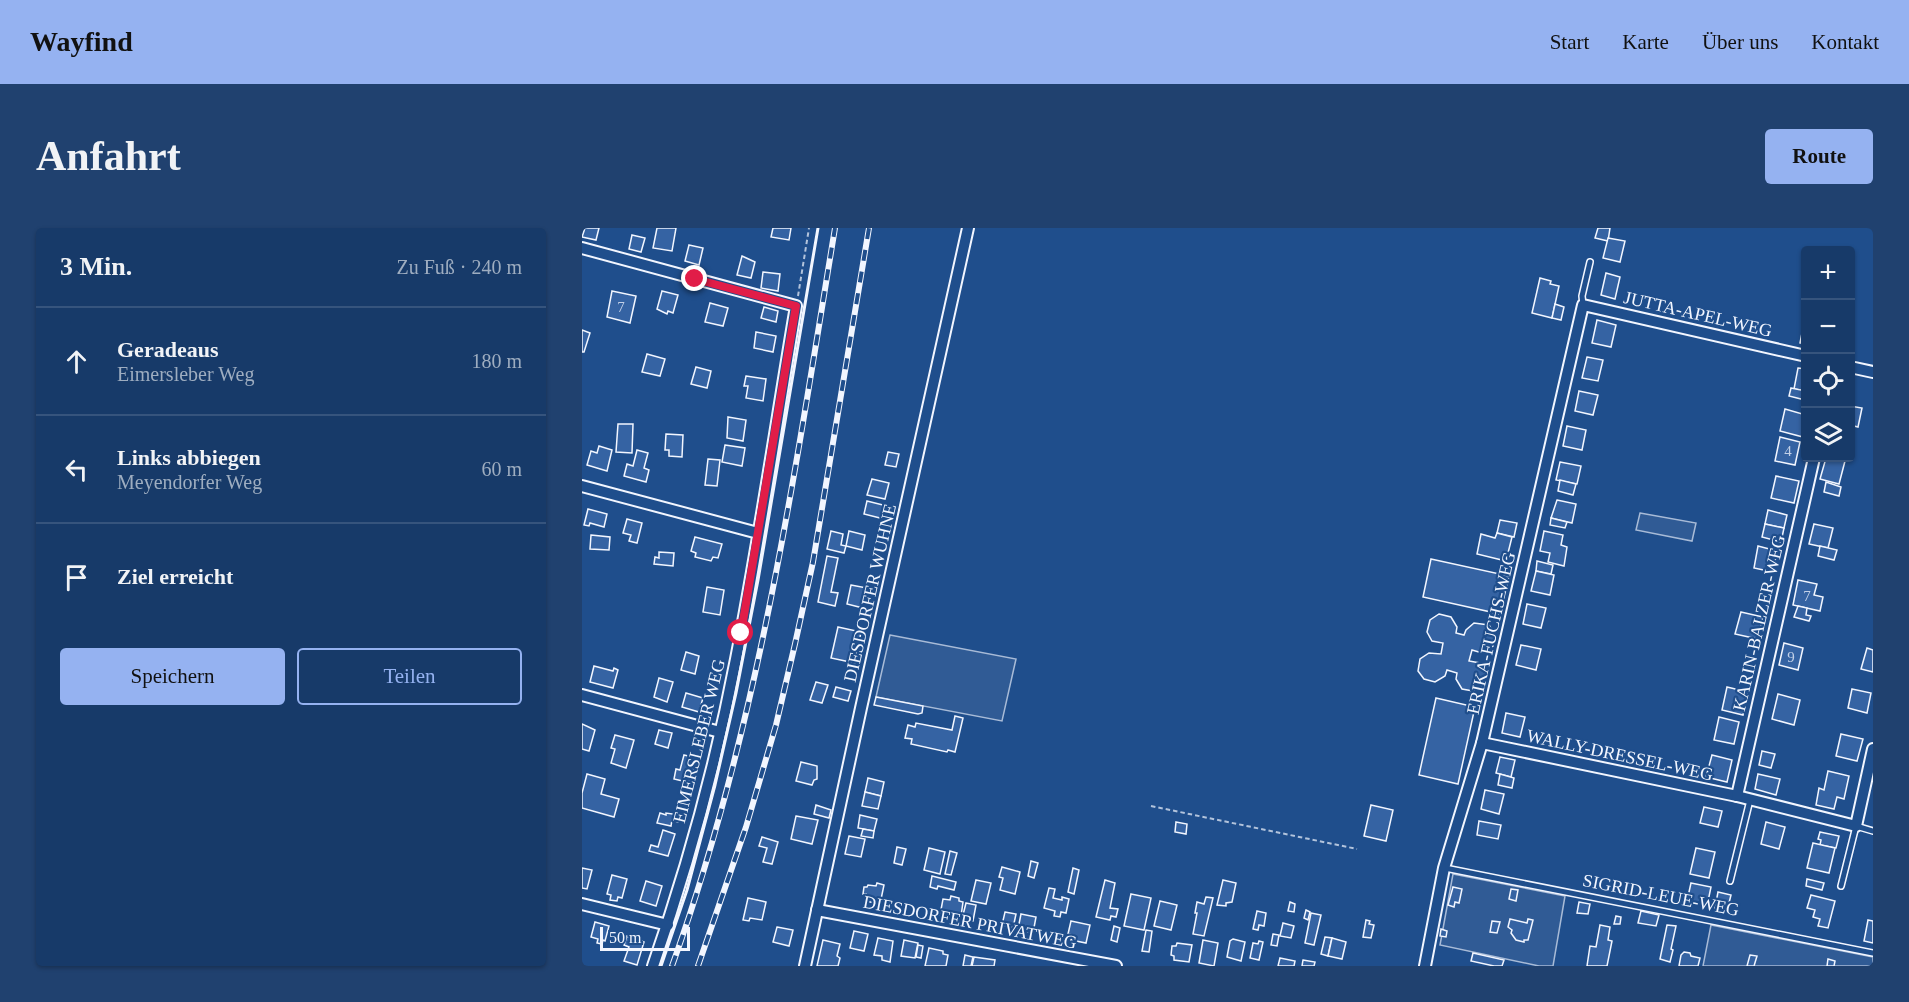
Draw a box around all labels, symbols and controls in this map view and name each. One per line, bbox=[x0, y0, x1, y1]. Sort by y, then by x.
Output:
text: Wayfind bbox=[30, 26, 133, 57]
text: Start bbox=[1550, 30, 1589, 54]
text: Karte bbox=[1622, 30, 1669, 54]
text: Über uns bbox=[1702, 30, 1778, 54]
text: Kontakt bbox=[1811, 30, 1879, 54]
button: Route bbox=[1765, 129, 1873, 184]
text: Anfahrt bbox=[36, 133, 181, 179]
map controls bbox=[1801, 246, 1855, 462]
button: + bbox=[1801, 246, 1855, 300]
text: 3 Min. bbox=[60, 252, 132, 281]
text: Zu Fuß · 240 m bbox=[396, 256, 522, 278]
route end bbox=[681, 265, 707, 291]
street label: JUTTA-APEL-WEG bbox=[1622, 287, 1774, 341]
house number: 7 bbox=[617, 299, 625, 315]
button: − bbox=[1801, 300, 1855, 354]
text: Geradeaus bbox=[117, 337, 218, 362]
icon: ahead bbox=[60, 345, 93, 378]
text: 180 m bbox=[471, 350, 522, 372]
button: locate bbox=[1801, 354, 1855, 408]
text: Eimersleber Weg bbox=[117, 363, 254, 385]
button: layers bbox=[1801, 408, 1855, 462]
house number: 4 bbox=[1784, 443, 1792, 459]
text: Links abbiegen bbox=[117, 445, 261, 470]
icon: left bbox=[60, 453, 93, 486]
text: 60 m bbox=[481, 458, 522, 480]
text: Meyendorfer Weg bbox=[117, 471, 262, 493]
street label: DIESDORFER WUHNE bbox=[840, 502, 900, 684]
street label: KARIN-BALZER-WEG bbox=[1729, 533, 1789, 713]
street label: ERIKA-FUCHS-WEG bbox=[1463, 550, 1519, 716]
icon: arrive bbox=[60, 561, 93, 594]
text: Ziel erreicht bbox=[117, 564, 233, 589]
house number: 7 bbox=[1803, 588, 1811, 604]
route start bbox=[727, 619, 753, 645]
button: Speichern bbox=[60, 648, 285, 705]
button: Teilen bbox=[297, 648, 522, 705]
house number: 9 bbox=[1787, 649, 1795, 665]
street label: EIMERSLEBER WEG bbox=[669, 657, 729, 825]
street label: WALLY-DRESSEL-WEG bbox=[1525, 725, 1715, 785]
street label: SIGRID-LEUE-WEG bbox=[1581, 870, 1741, 920]
street label: DIESDORFER PRIVATWEG bbox=[861, 891, 1079, 953]
scale bar bbox=[600, 924, 690, 952]
text: 50 m bbox=[609, 929, 641, 946]

